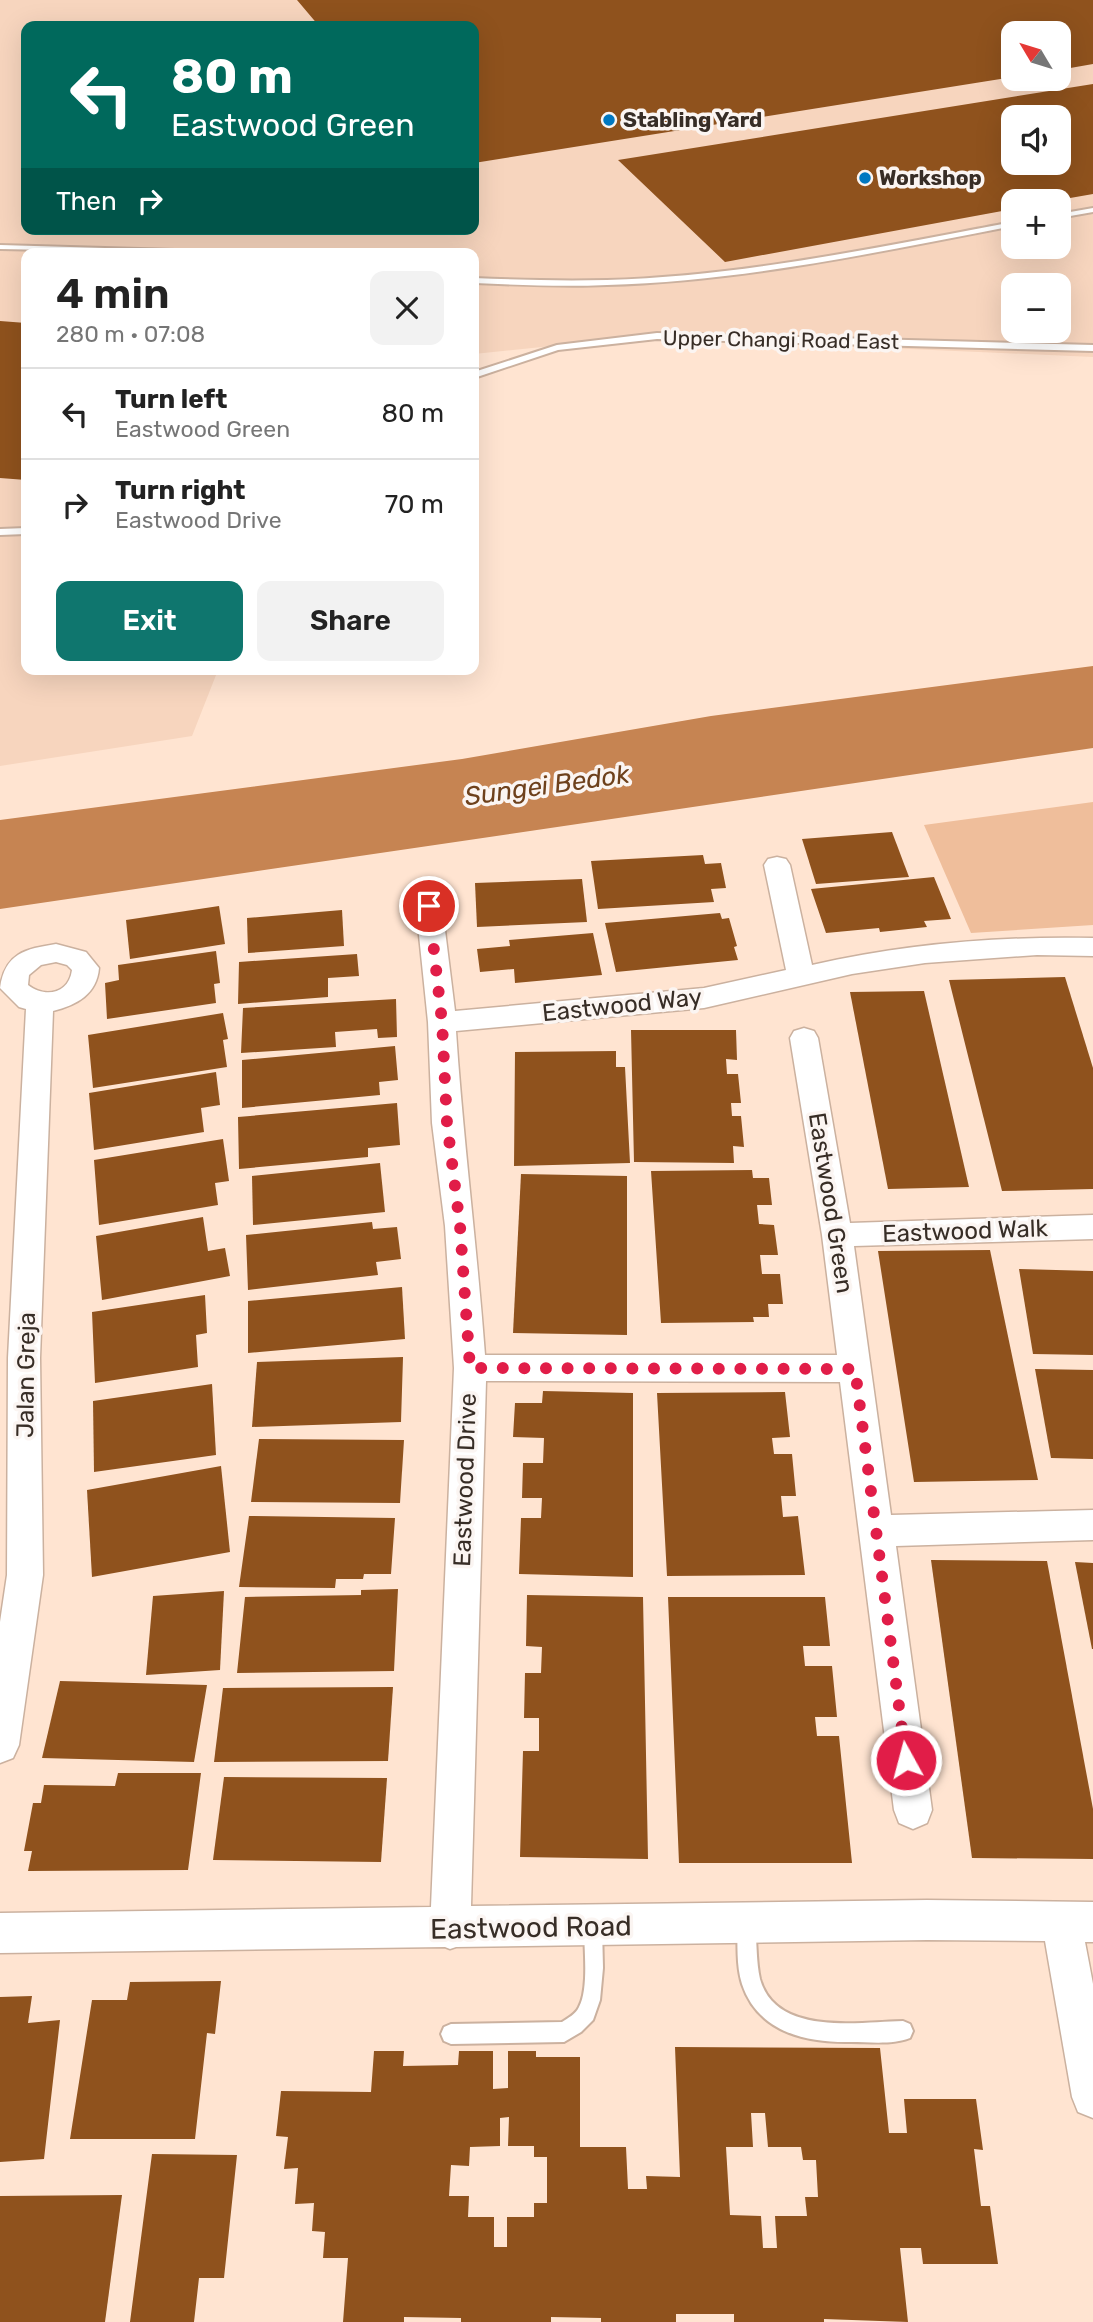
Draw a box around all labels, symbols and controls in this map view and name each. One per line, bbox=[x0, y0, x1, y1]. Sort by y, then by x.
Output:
north arrow bbox=[1001, 21, 1071, 91]
map controls bbox=[1001, 21, 1071, 343]
text: 80 m bbox=[171, 47, 293, 105]
icon: left bbox=[56, 49, 147, 140]
button: sound bbox=[1001, 105, 1071, 175]
text: Eastwood Green bbox=[171, 106, 415, 144]
place label: Stabling Yard bbox=[623, 107, 762, 132]
marker: Stabling Yard bbox=[601, 112, 617, 128]
place label: Workshop bbox=[879, 165, 982, 190]
marker: Workshop bbox=[857, 170, 873, 186]
icon: right bbox=[131, 182, 169, 220]
text: Then bbox=[56, 186, 117, 217]
button: + bbox=[1001, 189, 1071, 259]
text: 4 min bbox=[56, 269, 170, 319]
button: close bbox=[370, 271, 444, 345]
button: − bbox=[1001, 273, 1071, 343]
text: 280 m · 07:08 bbox=[56, 320, 205, 348]
street label: Upper Changi Road East bbox=[663, 325, 899, 354]
text: Turn left bbox=[115, 384, 227, 415]
icon: left bbox=[56, 395, 94, 433]
text: 80 m bbox=[381, 398, 444, 429]
text: Eastwood Green bbox=[115, 415, 290, 443]
text: Turn right bbox=[115, 475, 245, 506]
icon: right bbox=[56, 486, 94, 524]
text: 70 m bbox=[385, 489, 444, 520]
text: Eastwood Drive bbox=[115, 506, 282, 534]
button: Exit bbox=[56, 581, 243, 661]
button: Share bbox=[257, 581, 444, 661]
water label: Sungei Bedok bbox=[463, 759, 632, 812]
pin bbox=[399, 876, 459, 936]
icon: arrive bbox=[410, 887, 448, 925]
street label: Eastwood Way bbox=[541, 983, 703, 1027]
street label: Eastwood Green bbox=[803, 1111, 859, 1295]
street label: Eastwood Walk bbox=[882, 1214, 1049, 1248]
street label: Jalan Greja bbox=[11, 1312, 41, 1438]
street label: Eastwood Drive bbox=[448, 1393, 482, 1567]
position arrow bbox=[869, 1723, 943, 1797]
street label: Eastwood Road bbox=[430, 1909, 632, 1946]

